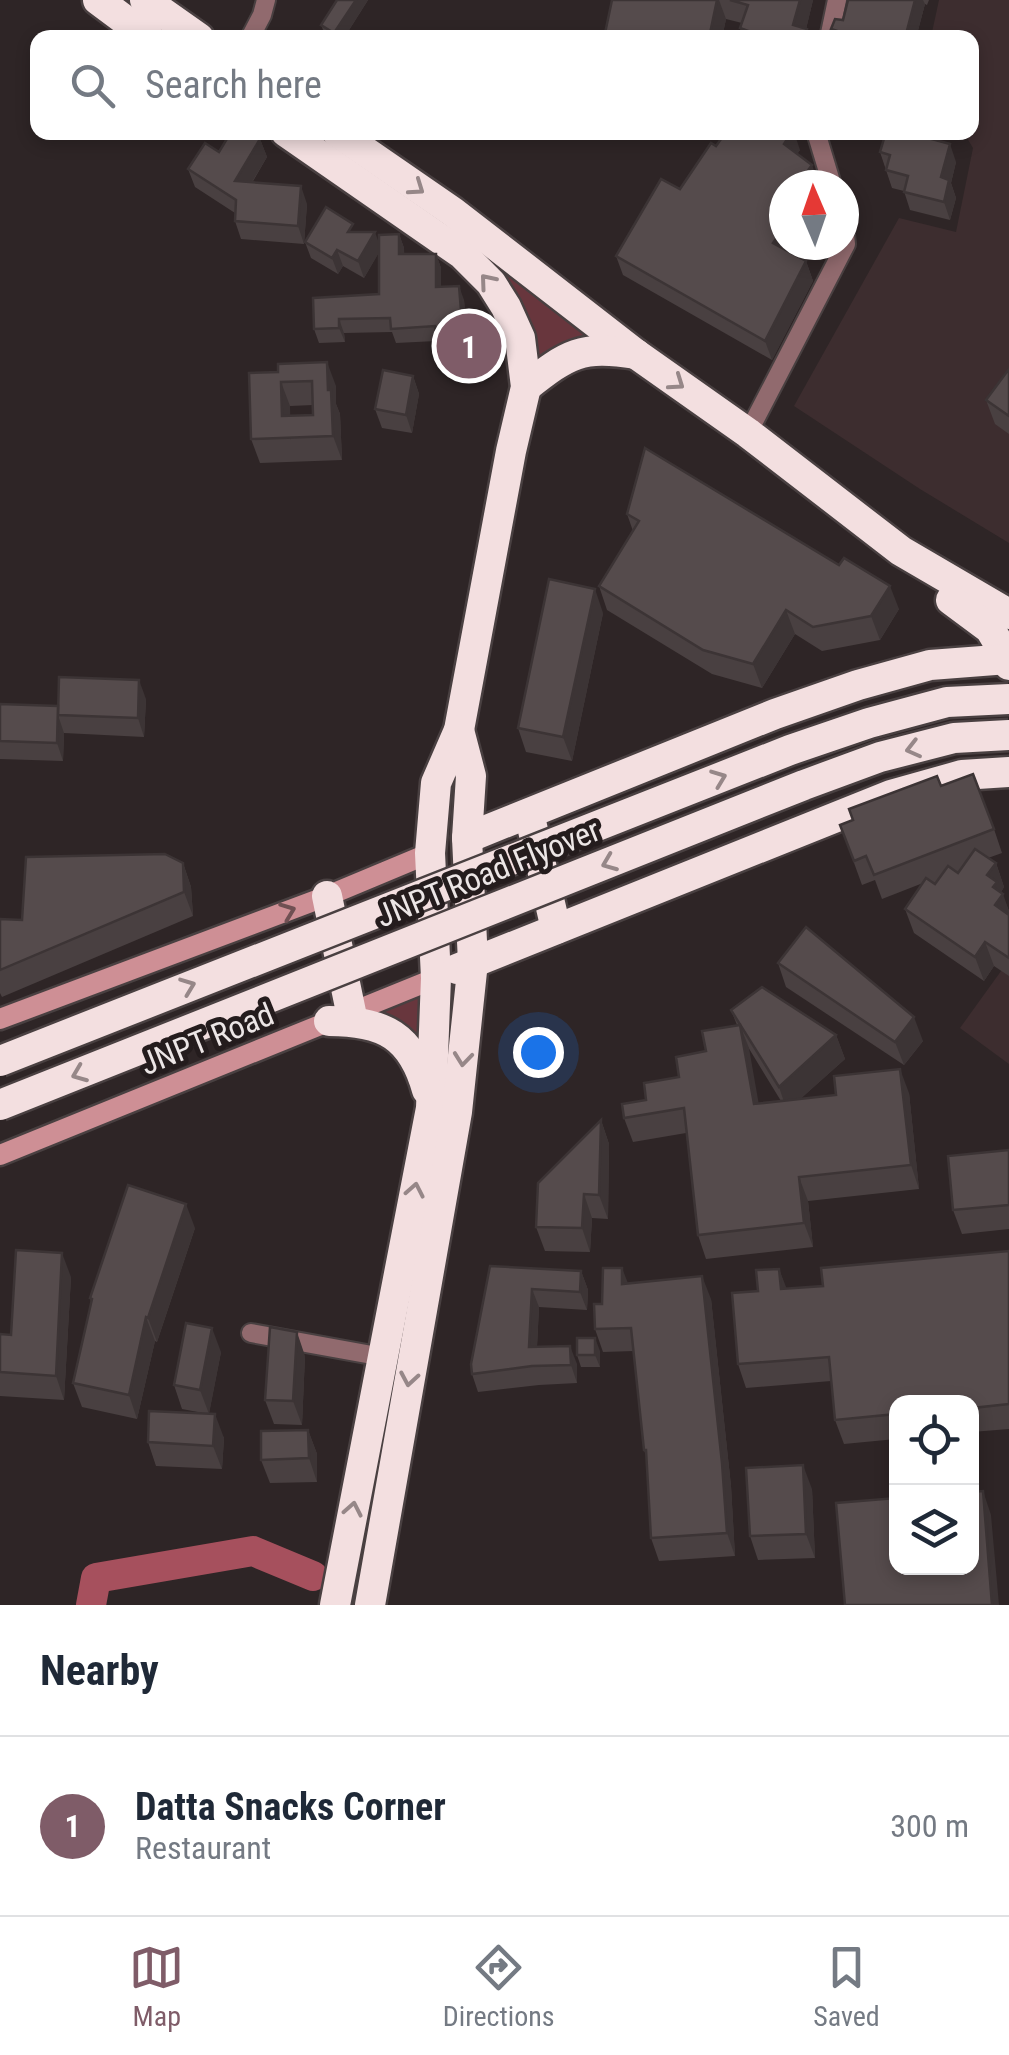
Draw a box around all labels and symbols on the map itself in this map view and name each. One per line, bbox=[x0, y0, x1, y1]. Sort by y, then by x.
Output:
north arrow bbox=[769, 170, 859, 260]
one-way arrow bbox=[406, 176, 425, 194]
one-way arrow bbox=[481, 274, 499, 292]
pin: 1 bbox=[436, 308, 502, 384]
one-way arrow bbox=[666, 371, 684, 389]
one-way arrow bbox=[905, 737, 922, 758]
one-way arrow bbox=[709, 769, 727, 789]
street label: JNPT Road Flyover bbox=[371, 811, 606, 935]
one-way arrow bbox=[601, 851, 618, 871]
one-way arrow bbox=[278, 902, 295, 923]
one-way arrow bbox=[179, 978, 196, 998]
street label: JNPT Road bbox=[135, 995, 279, 1083]
your location bbox=[513, 1027, 564, 1078]
one-way arrow bbox=[452, 1051, 474, 1067]
one-way arrow bbox=[71, 1062, 89, 1082]
one-way arrow bbox=[404, 1182, 425, 1199]
one-way arrow bbox=[399, 1371, 420, 1387]
one-way arrow bbox=[342, 1501, 363, 1518]

